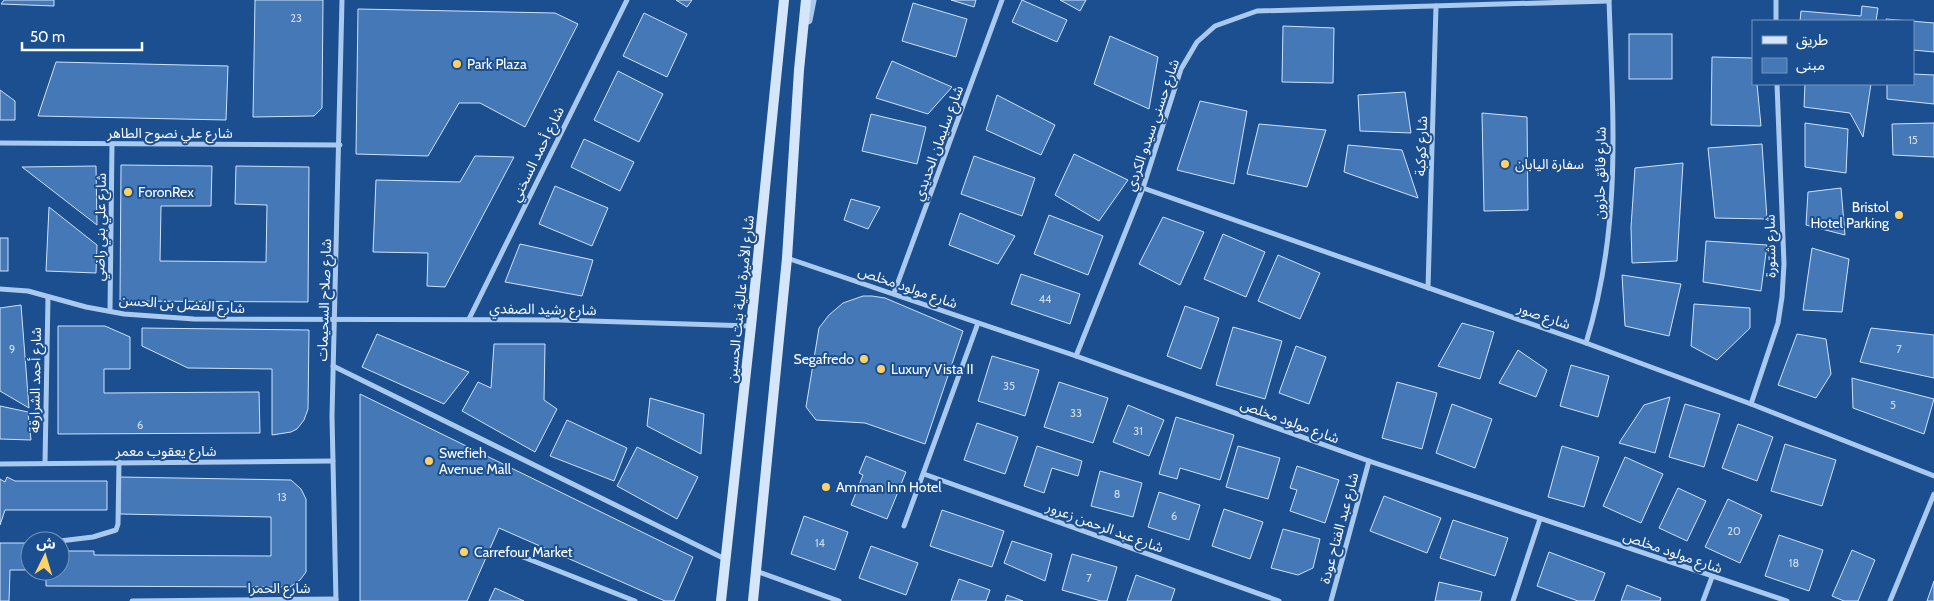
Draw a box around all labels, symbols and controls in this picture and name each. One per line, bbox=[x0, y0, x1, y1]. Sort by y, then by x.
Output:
house number: 23 bbox=[290, 11, 302, 25]
scale bar bbox=[22, 20, 142, 52]
legend bbox=[1752, 20, 1914, 85]
text: 50 m bbox=[30, 28, 65, 46]
text: طريق bbox=[1796, 31, 1828, 50]
place label: Park Plaza bbox=[467, 55, 527, 73]
text: مبنى bbox=[1796, 56, 1825, 74]
street label: شارع حسني سيدو الكردي bbox=[1121, 57, 1185, 194]
marker: Park Plaza bbox=[451, 58, 463, 70]
street label: شارع سليمان الحديدي bbox=[909, 83, 969, 204]
street label: شارع أحمد السخني bbox=[506, 103, 570, 205]
street label: شارع كوكبة bbox=[1411, 116, 1433, 176]
street label: شارع علي نصوح الطاهر bbox=[106, 124, 233, 144]
street label: شارع فائق حلزون bbox=[1590, 126, 1612, 220]
house number: 15 bbox=[1908, 133, 1918, 147]
place label: سفارة اليابان bbox=[1515, 155, 1584, 173]
marker: سفارة اليابان bbox=[1499, 158, 1511, 170]
street label: شارع علي بني راضي bbox=[90, 173, 112, 281]
place label: ForonRex bbox=[138, 183, 194, 201]
marker: ForonRex bbox=[122, 186, 134, 198]
place label: Bristol Hotel Parking bbox=[1810, 198, 1890, 232]
marker: Bristol Hotel Parking bbox=[1893, 209, 1905, 221]
street label: شارع الأميرة عالية بنت الحسين bbox=[722, 214, 760, 384]
street label: شارع شتورة bbox=[1760, 214, 1782, 278]
street label: شارع صلاح السحيمات bbox=[313, 238, 337, 362]
street label: شارع مولود مخلص bbox=[855, 262, 960, 314]
street label: شارع الفضل بن الحسن bbox=[118, 291, 246, 319]
house number: 44 bbox=[1039, 292, 1052, 306]
street label: شارع صور bbox=[1514, 298, 1573, 335]
street label: شارع رشيد الصفدي bbox=[489, 299, 597, 321]
street label: شارع أحمد الشرارقة bbox=[25, 327, 47, 433]
house number: 9 bbox=[9, 342, 15, 356]
house number: 7 bbox=[1896, 342, 1902, 356]
place label: Segafredo bbox=[794, 350, 854, 368]
marker: Segafredo bbox=[858, 353, 870, 365]
place label: Luxury Vista II bbox=[891, 360, 974, 378]
marker: Luxury Vista II bbox=[875, 363, 887, 375]
house number: 35 bbox=[1003, 379, 1015, 393]
street label: شارع مولود مخلص bbox=[1237, 395, 1342, 449]
house number: 5 bbox=[1890, 398, 1896, 412]
house number: 33 bbox=[1070, 406, 1082, 420]
house number: 6 bbox=[137, 418, 143, 432]
house number: 31 bbox=[1133, 424, 1143, 438]
street label: شارع يعقوب معمر bbox=[115, 442, 216, 462]
place label: Swefieh Avenue Mall bbox=[439, 444, 512, 478]
marker: Swefieh Avenue Mall bbox=[423, 455, 435, 467]
street label: شارع عبد الفتاح عودة bbox=[1316, 471, 1364, 586]
place label: Amman Inn Hotel bbox=[836, 478, 942, 496]
marker: Amman Inn Hotel bbox=[820, 481, 832, 493]
house number: 8 bbox=[1114, 487, 1120, 501]
house number: 13 bbox=[277, 490, 287, 504]
street label: شارع عبد الرحمن زعرور bbox=[1042, 497, 1166, 558]
house number: 6 bbox=[1171, 509, 1177, 523]
house number: 20 bbox=[1727, 524, 1741, 538]
street label: شارع مولود مخلص bbox=[1620, 527, 1725, 579]
north arrow bbox=[20, 531, 70, 581]
text: ش bbox=[36, 533, 56, 553]
house number: 14 bbox=[815, 536, 826, 550]
place label: Carrefour Market bbox=[474, 543, 573, 561]
marker: Carrefour Market bbox=[458, 546, 470, 558]
house number: 18 bbox=[1789, 556, 1799, 570]
house number: 7 bbox=[1086, 571, 1092, 585]
street label: شارع الحمرا bbox=[248, 579, 310, 599]

